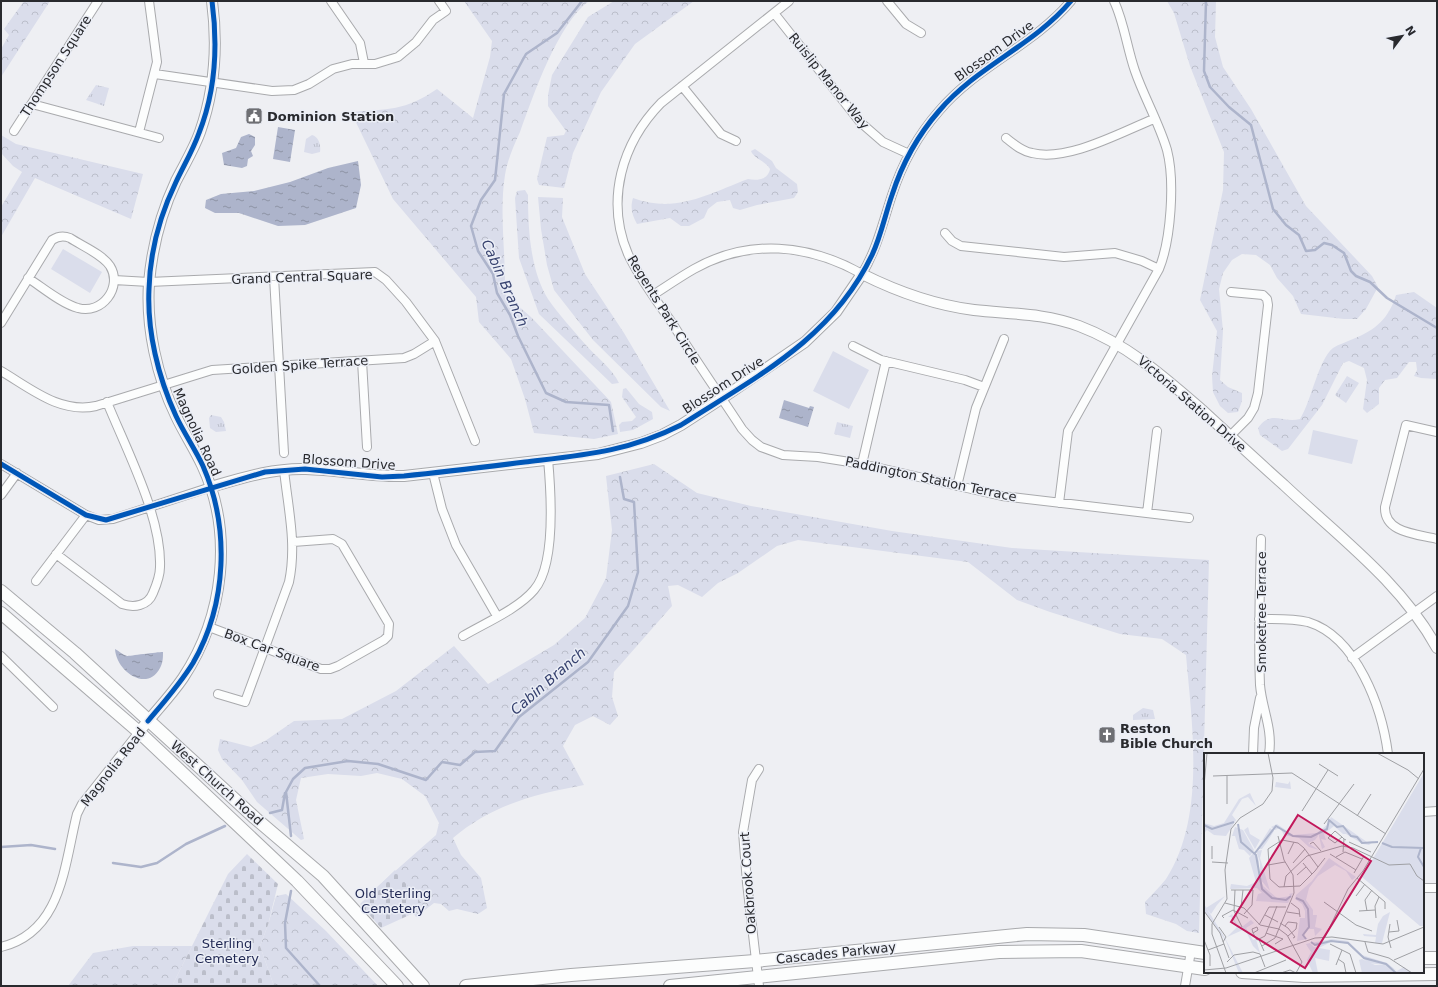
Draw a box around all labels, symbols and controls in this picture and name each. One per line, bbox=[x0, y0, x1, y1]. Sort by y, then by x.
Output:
street label: Thompson Square bbox=[17, 12, 94, 120]
north arrow bbox=[1382, 16, 1422, 56]
street label: Blossom Drive bbox=[952, 17, 1036, 85]
text: N bbox=[1402, 24, 1418, 38]
street label: Ruislip Manor Way bbox=[786, 30, 873, 132]
public building icon: Dominion Station bbox=[244, 106, 264, 126]
place label: Dominion Station bbox=[267, 109, 394, 124]
water label: Cabin Branch bbox=[479, 237, 531, 329]
street label: Regents Park Circle bbox=[624, 253, 704, 367]
street label: Grand Central Square bbox=[231, 267, 373, 287]
street label: Golden Spike Terrace bbox=[231, 353, 369, 377]
street label: Blossom Drive bbox=[680, 353, 766, 417]
street label: Victoria Station Drive bbox=[1135, 353, 1249, 455]
street label: Magnolia Road bbox=[170, 386, 224, 478]
street label: Blossom Drive bbox=[302, 451, 396, 473]
street label: Paddington Station Terrace bbox=[844, 453, 1018, 505]
street label: Smoketree Terrace bbox=[1254, 551, 1269, 673]
street label: Box Car Square bbox=[222, 626, 322, 674]
water label: Cabin Branch bbox=[507, 644, 589, 718]
place label: Reston Bible Church bbox=[1120, 721, 1213, 751]
street label: Magnolia Road bbox=[78, 725, 148, 809]
church icon: Reston Bible Church bbox=[1097, 725, 1117, 745]
street label: West Church Road bbox=[168, 738, 266, 828]
inset map bbox=[1204, 753, 1424, 973]
street label: Oakbrook Court bbox=[737, 831, 759, 935]
park label: Old Sterling Cemetery bbox=[355, 886, 431, 916]
park label: Sterling Cemetery bbox=[195, 936, 259, 966]
street label: Cascades Parkway bbox=[775, 939, 897, 967]

